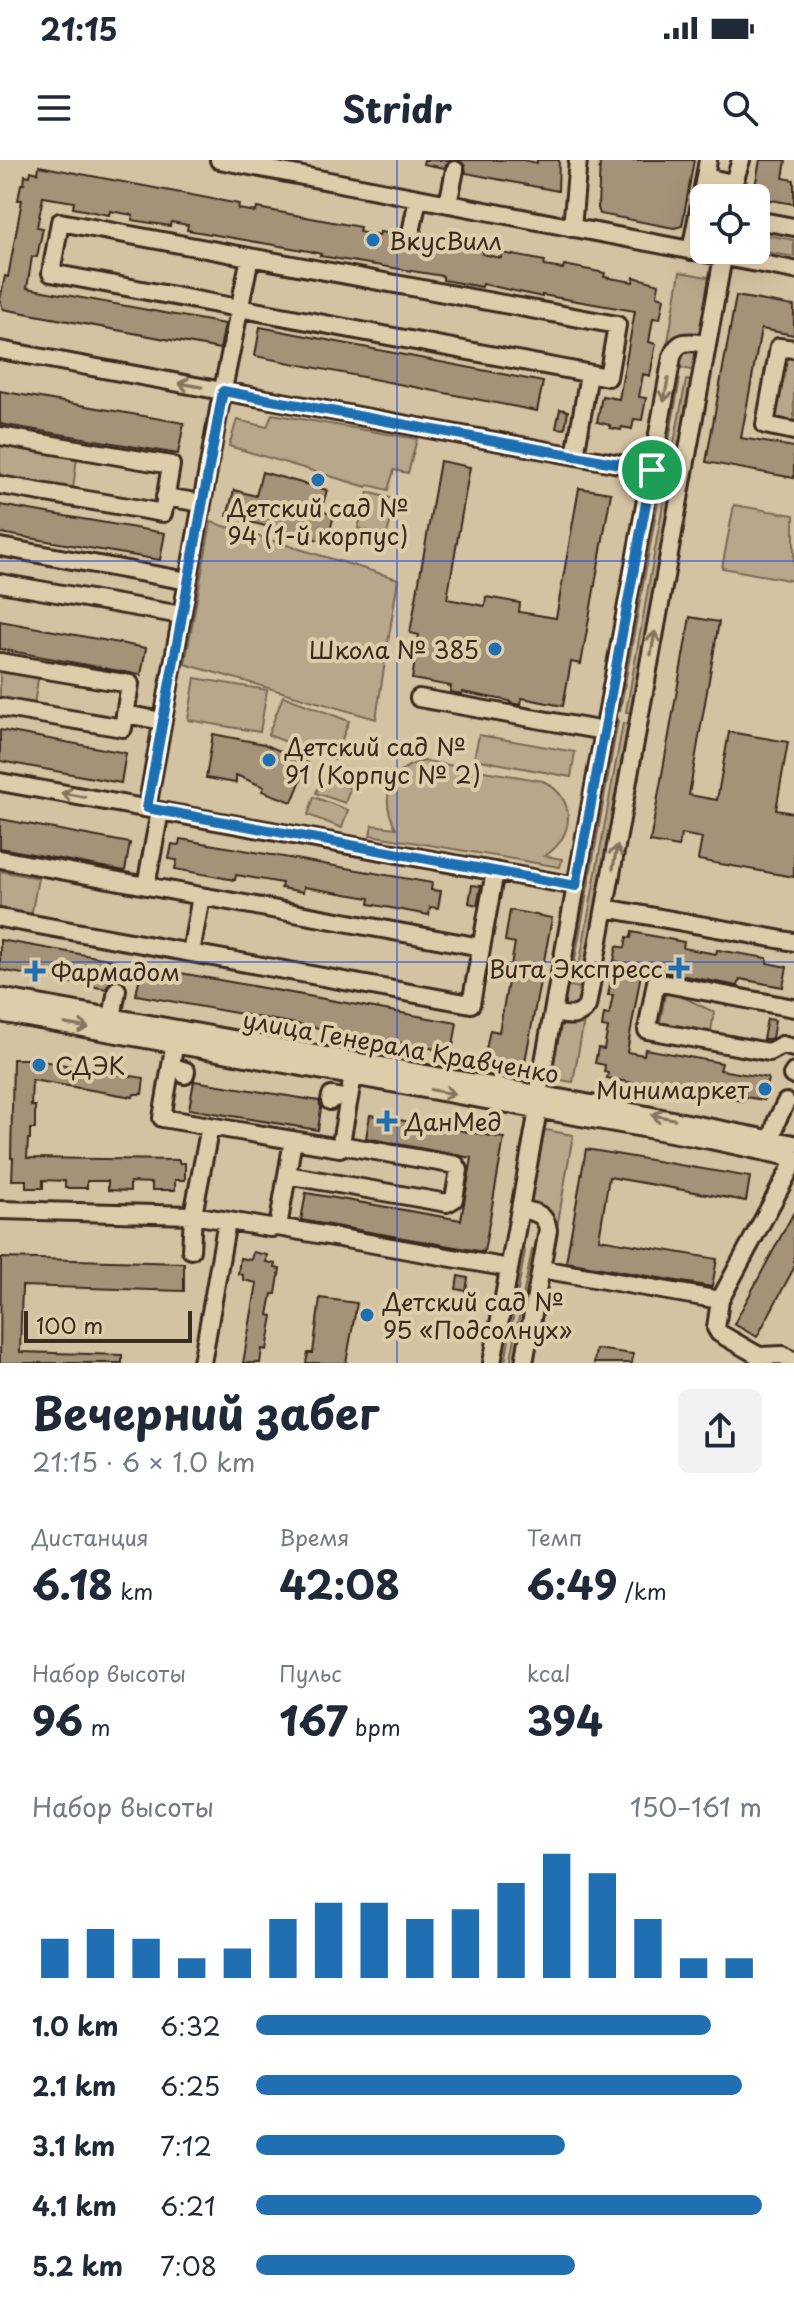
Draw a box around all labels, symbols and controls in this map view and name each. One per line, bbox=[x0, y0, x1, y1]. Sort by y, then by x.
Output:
text: 21:15 bbox=[40, 6, 118, 51]
text: Stridr bbox=[342, 81, 452, 135]
icon: menu bbox=[32, 86, 76, 130]
icon: search bbox=[718, 86, 762, 130]
map controls bbox=[690, 184, 770, 264]
button: locate bbox=[690, 184, 770, 264]
place label: ВкусВилл bbox=[389, 222, 502, 258]
marker: ВкусВилл bbox=[364, 231, 382, 249]
one-way arrow bbox=[177, 376, 203, 391]
one-way arrow bbox=[658, 377, 673, 403]
pin bbox=[618, 436, 686, 504]
icon: arrive bbox=[630, 448, 674, 492]
marker: Детский сад № 94 (1-й корпус) bbox=[309, 471, 327, 489]
place label: Детский сад № 94 (1-й корпус) bbox=[227, 489, 408, 553]
place label: Школа № 385 bbox=[309, 631, 479, 667]
one-way arrow bbox=[647, 631, 662, 656]
marker: Школа № 385 bbox=[486, 640, 504, 658]
place label: Детский сад № 91 (Корпус № 2) bbox=[284, 728, 481, 792]
marker: Детский сад № 91 (Корпус № 2) bbox=[260, 751, 278, 769]
one-way arrow bbox=[61, 787, 86, 802]
one-way arrow bbox=[608, 845, 623, 870]
place label: Вита Экспресс bbox=[489, 950, 663, 986]
place label: Фармадом bbox=[51, 953, 180, 989]
marker: Вита Экспресс bbox=[670, 959, 688, 977]
marker: Фармадом bbox=[26, 962, 44, 980]
street label: улица Генерала Кравченко bbox=[240, 1000, 562, 1092]
one-way arrow bbox=[64, 1019, 89, 1034]
place label: СДЭК bbox=[55, 1047, 125, 1083]
marker: СДЭК bbox=[30, 1056, 48, 1074]
place label: Минимаркет bbox=[596, 1071, 749, 1107]
marker: Минимаркет bbox=[756, 1080, 774, 1098]
one-way arrow bbox=[430, 1086, 455, 1101]
place label: ДанМед bbox=[404, 1103, 502, 1139]
one-way arrow bbox=[650, 1109, 676, 1124]
marker: ДанМед bbox=[376, 1110, 398, 1132]
place label: Детский сад № 95 «Подсолнух» bbox=[382, 1283, 572, 1347]
marker: Детский сад № 95 «Подсолнух» bbox=[358, 1306, 376, 1324]
scale bar bbox=[24, 1307, 192, 1343]
text: 100 m bbox=[36, 1308, 103, 1341]
text: Вечерний забег bbox=[32, 1379, 379, 1445]
button: share bbox=[678, 1389, 762, 1473]
text: 21:15 · 6 × 1.0 km bbox=[32, 1442, 255, 1481]
text: Дистанция bbox=[32, 1520, 149, 1553]
text: Время bbox=[279, 1520, 350, 1553]
text: Темп bbox=[527, 1520, 582, 1553]
text: 6.18 bbox=[32, 1553, 113, 1614]
text: 42:08 bbox=[279, 1553, 400, 1614]
text: 6:49 bbox=[527, 1553, 618, 1614]
text: km bbox=[113, 1574, 153, 1607]
text: /km bbox=[618, 1574, 667, 1607]
text: Набор высоты bbox=[32, 1656, 186, 1689]
text: Пульс bbox=[279, 1656, 342, 1689]
text: kcal bbox=[527, 1656, 571, 1689]
text: 96 bbox=[32, 1689, 83, 1750]
text: 167 bbox=[279, 1689, 348, 1750]
text: 394 bbox=[527, 1689, 603, 1750]
text: m bbox=[83, 1710, 110, 1743]
text: bpm bbox=[348, 1710, 401, 1743]
text: Набор высоты bbox=[32, 1787, 214, 1826]
text: 150–161 m bbox=[630, 1787, 762, 1826]
text: 1.0 km bbox=[32, 2006, 119, 2045]
text: 6:32 bbox=[160, 2006, 221, 2045]
text: 2.1 km bbox=[32, 2066, 116, 2105]
text: 6:25 bbox=[160, 2066, 220, 2105]
text: 3.1 km bbox=[32, 2126, 115, 2165]
text: 7:12 bbox=[160, 2126, 212, 2165]
text: 4.1 km bbox=[32, 2186, 117, 2225]
text: 6:21 bbox=[160, 2186, 216, 2225]
text: 5.2 km bbox=[32, 2246, 123, 2285]
text: 7:08 bbox=[160, 2246, 217, 2285]

